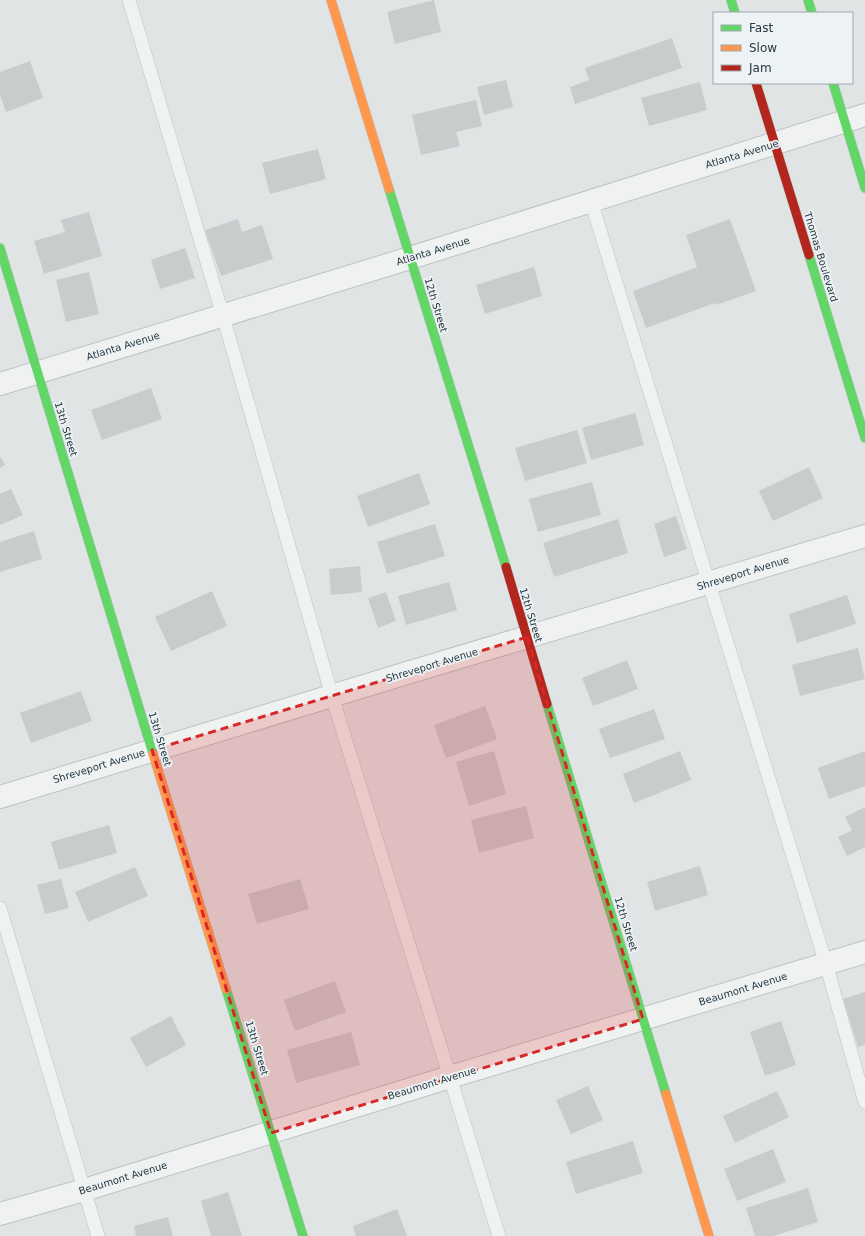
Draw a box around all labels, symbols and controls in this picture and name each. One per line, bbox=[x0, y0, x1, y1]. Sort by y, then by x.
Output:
legend bbox=[713, 12, 853, 84]
text: Fast bbox=[749, 21, 773, 35]
text: Slow bbox=[749, 41, 777, 55]
text: Jam bbox=[748, 61, 772, 75]
street label: Atlanta Avenue bbox=[704, 138, 780, 170]
street label: Thomas Boulevard bbox=[802, 210, 840, 303]
street label: Atlanta Avenue bbox=[395, 235, 471, 267]
street label: 12th Street bbox=[422, 276, 450, 334]
street label: Atlanta Avenue bbox=[85, 330, 161, 362]
street label: 13th Street bbox=[52, 400, 80, 458]
street label: Shreveport Avenue bbox=[696, 554, 790, 592]
street label: 12th Street bbox=[517, 586, 545, 644]
street label: Shreveport Avenue bbox=[385, 646, 479, 684]
street label: 13th Street bbox=[146, 710, 174, 768]
street label: Shreveport Avenue bbox=[52, 747, 146, 785]
street label: 12th Street bbox=[612, 895, 640, 953]
street label: Beaumont Avenue bbox=[697, 970, 789, 1008]
street label: 13th Street bbox=[243, 1019, 271, 1077]
street label: Beaumont Avenue bbox=[386, 1064, 478, 1102]
street label: Beaumont Avenue bbox=[77, 1159, 169, 1197]

